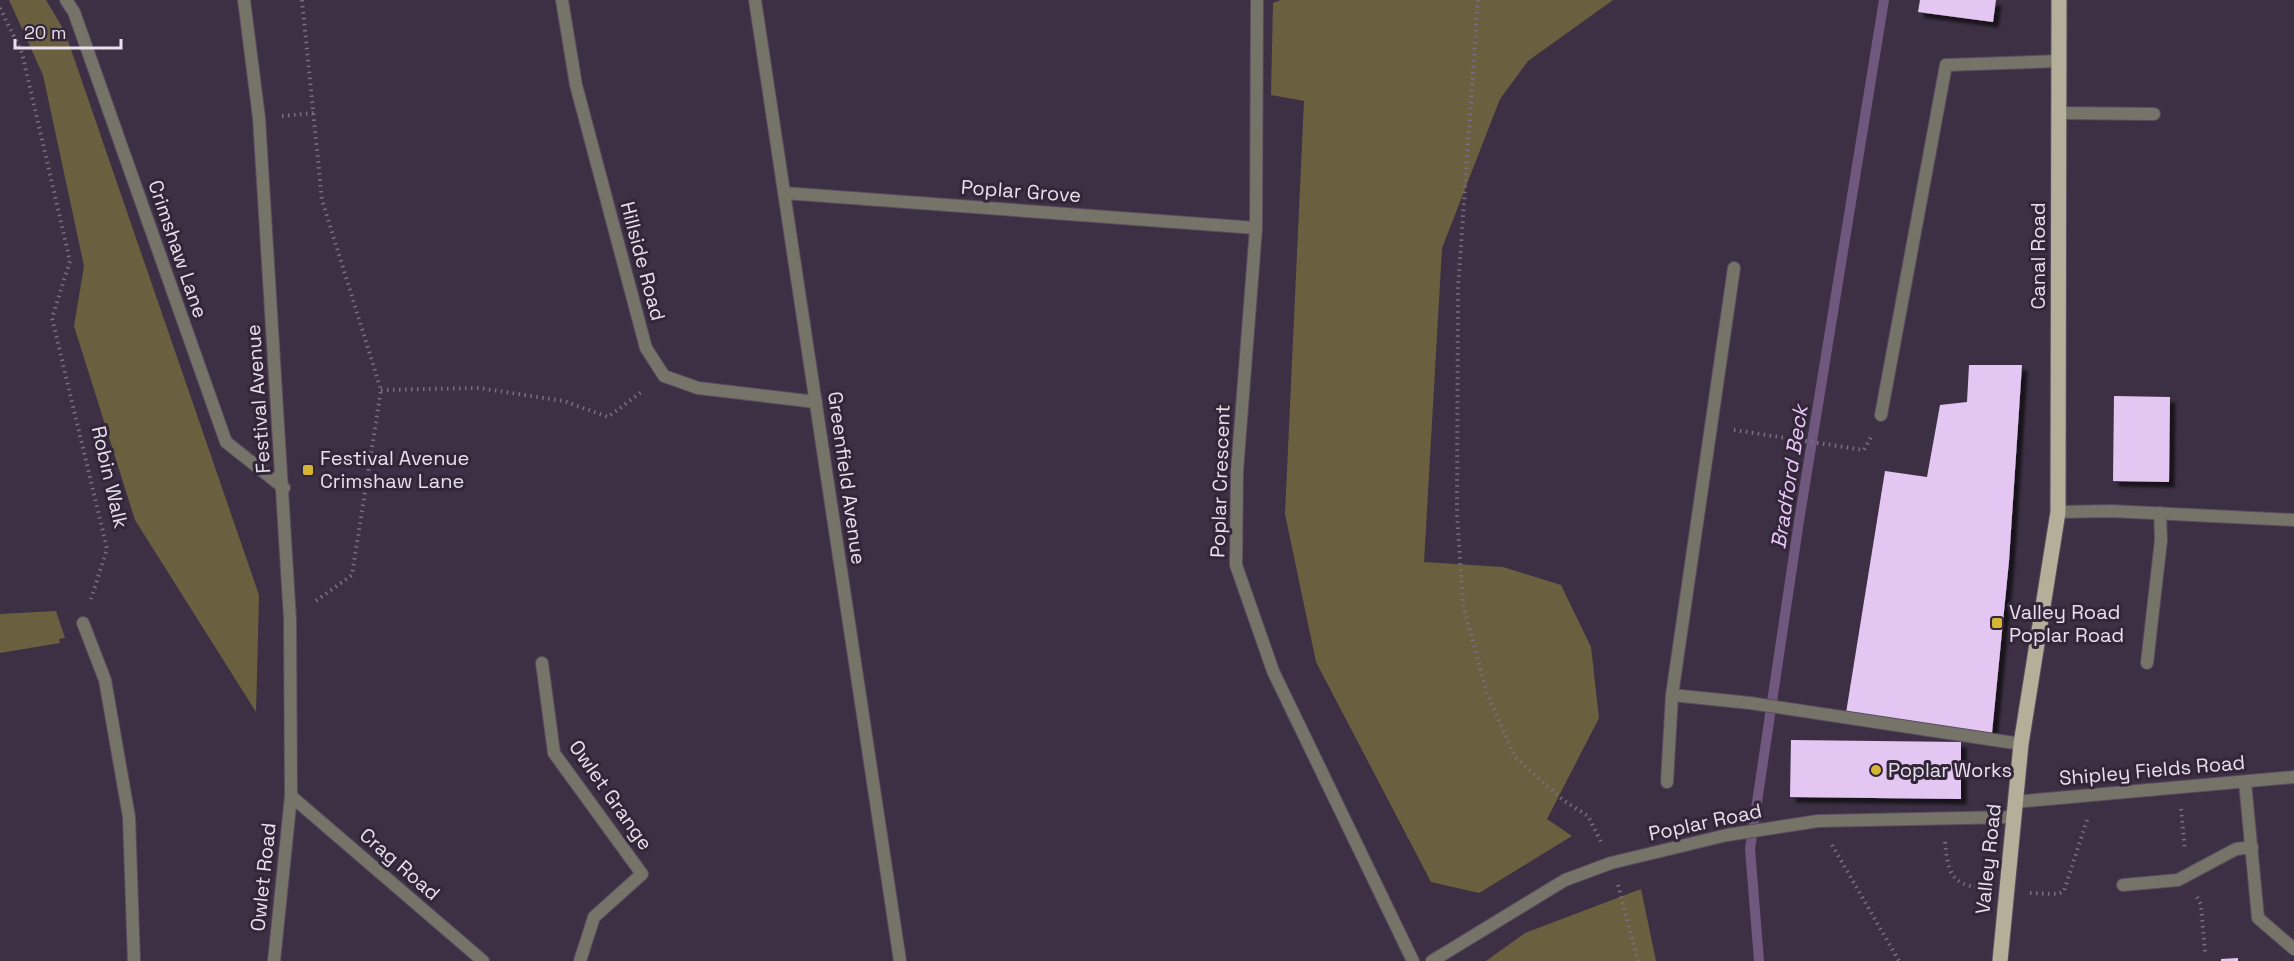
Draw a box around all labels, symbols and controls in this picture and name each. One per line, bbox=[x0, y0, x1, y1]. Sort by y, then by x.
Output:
scale bar bbox=[15, 12, 122, 50]
text: 20 m bbox=[24, 21, 67, 44]
street label: Poplar Grove bbox=[960, 174, 1082, 208]
street label: Crimshaw Lane bbox=[142, 177, 214, 321]
street label: Hillside Road bbox=[615, 199, 671, 323]
street label: Canal Road bbox=[2025, 202, 2051, 310]
street label: Festival Avenue bbox=[240, 324, 276, 474]
street label: Greenfield Avenue bbox=[822, 390, 872, 566]
water label: Bradford Beck bbox=[1764, 401, 1814, 551]
street label: Poplar Crescent bbox=[1204, 404, 1236, 558]
street label: Robin Walk bbox=[86, 423, 134, 531]
place label: Festival Avenue Crimshaw Lane bbox=[320, 445, 469, 494]
marker: Festival Avenue Crimshaw Lane bbox=[301, 463, 315, 477]
place label: Valley Road Poplar Road bbox=[2009, 599, 2124, 648]
marker: Valley Road Poplar Road bbox=[1990, 616, 2004, 630]
street label: Owlet Grange bbox=[563, 735, 659, 855]
street label: Shipley Fields Road bbox=[2058, 749, 2246, 791]
place label: Poplar Works bbox=[1888, 757, 2012, 783]
marker: Poplar Works bbox=[1869, 763, 1883, 777]
street label: Poplar Road bbox=[1646, 797, 1764, 847]
street label: Valley Road bbox=[1969, 802, 2007, 916]
street label: Owlet Road bbox=[244, 821, 282, 933]
street label: Crag Road bbox=[354, 822, 446, 906]

